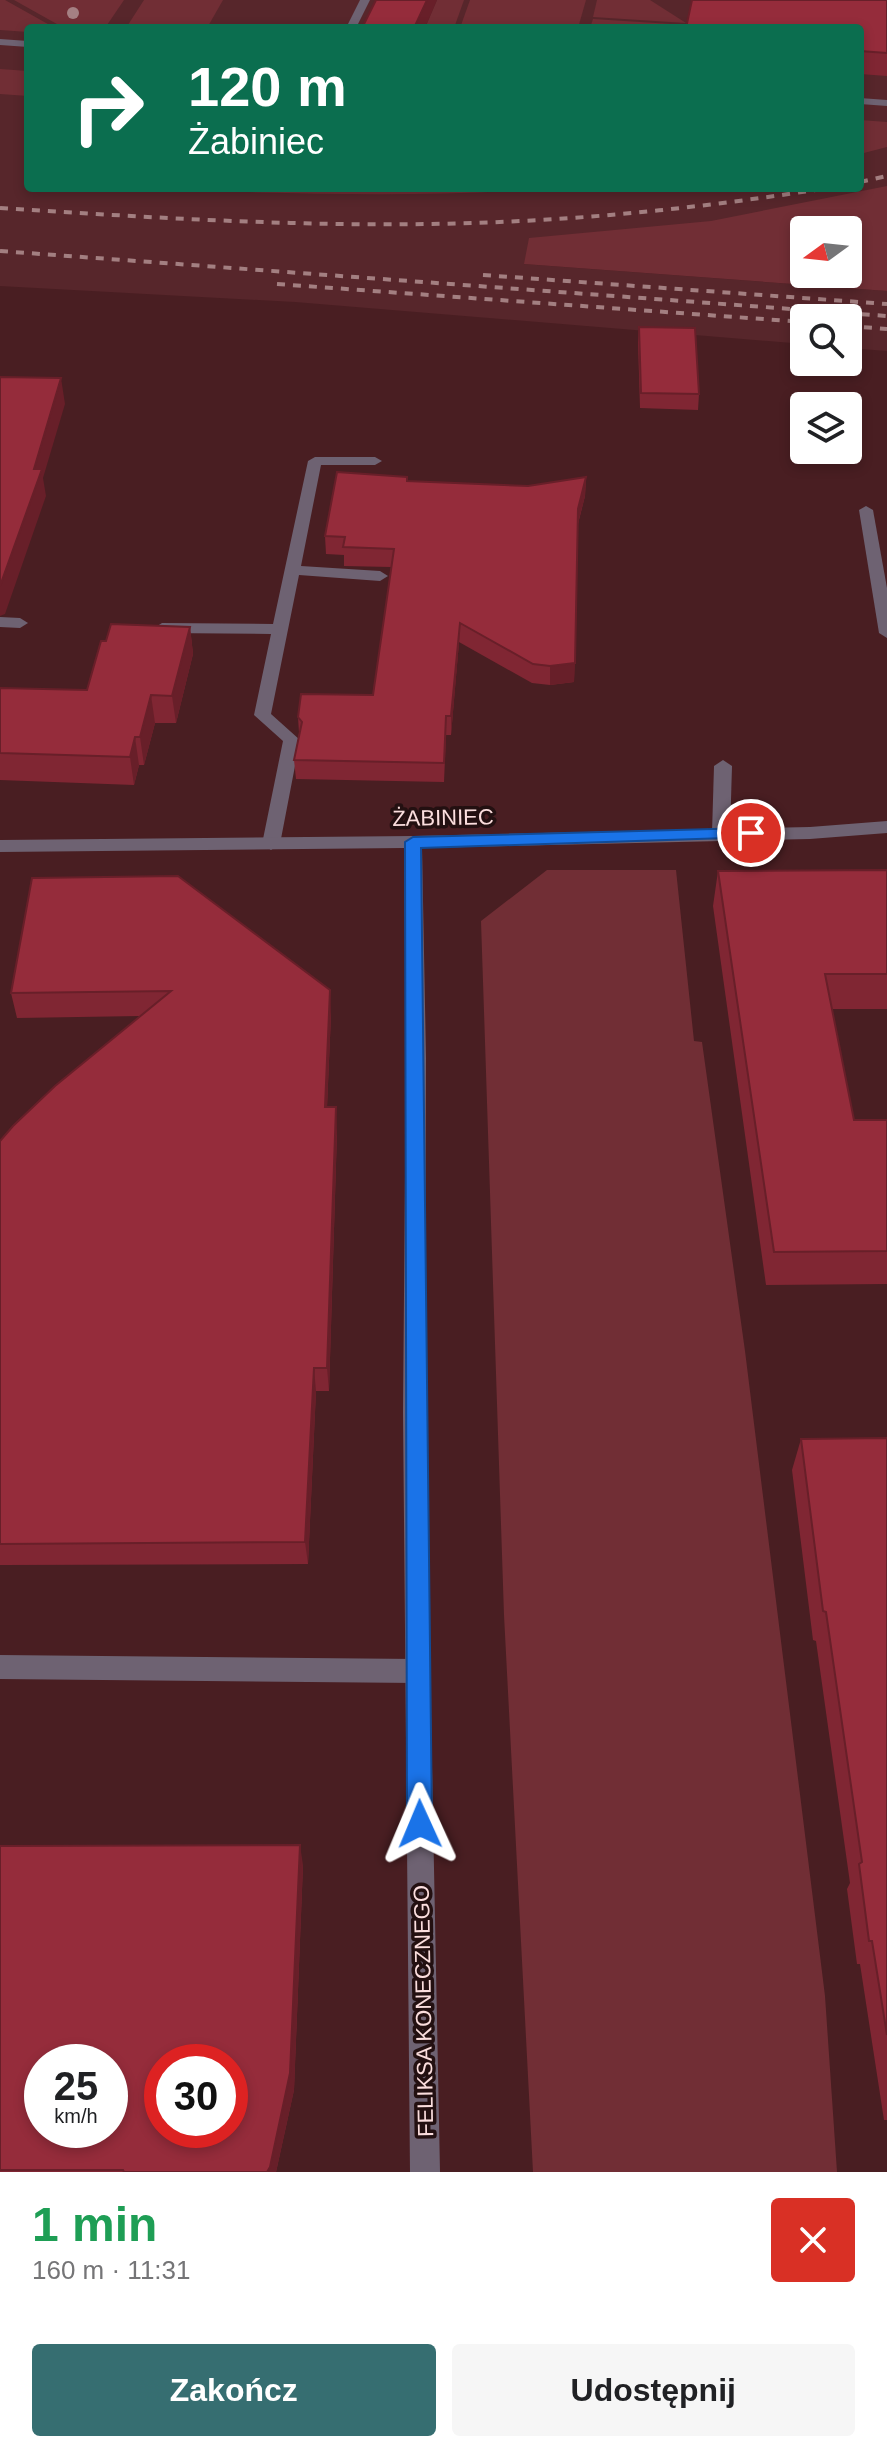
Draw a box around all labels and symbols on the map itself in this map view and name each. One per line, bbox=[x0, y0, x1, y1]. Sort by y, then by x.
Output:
north arrow bbox=[790, 216, 862, 288]
pin bbox=[717, 799, 785, 867]
street label: ŻABINIEC bbox=[392, 804, 494, 831]
position arrow bbox=[378, 1782, 462, 1866]
street label: FELIKSA KONECZNEGO bbox=[409, 1885, 438, 2137]
speed limit sign: 30 bbox=[144, 2044, 248, 2148]

